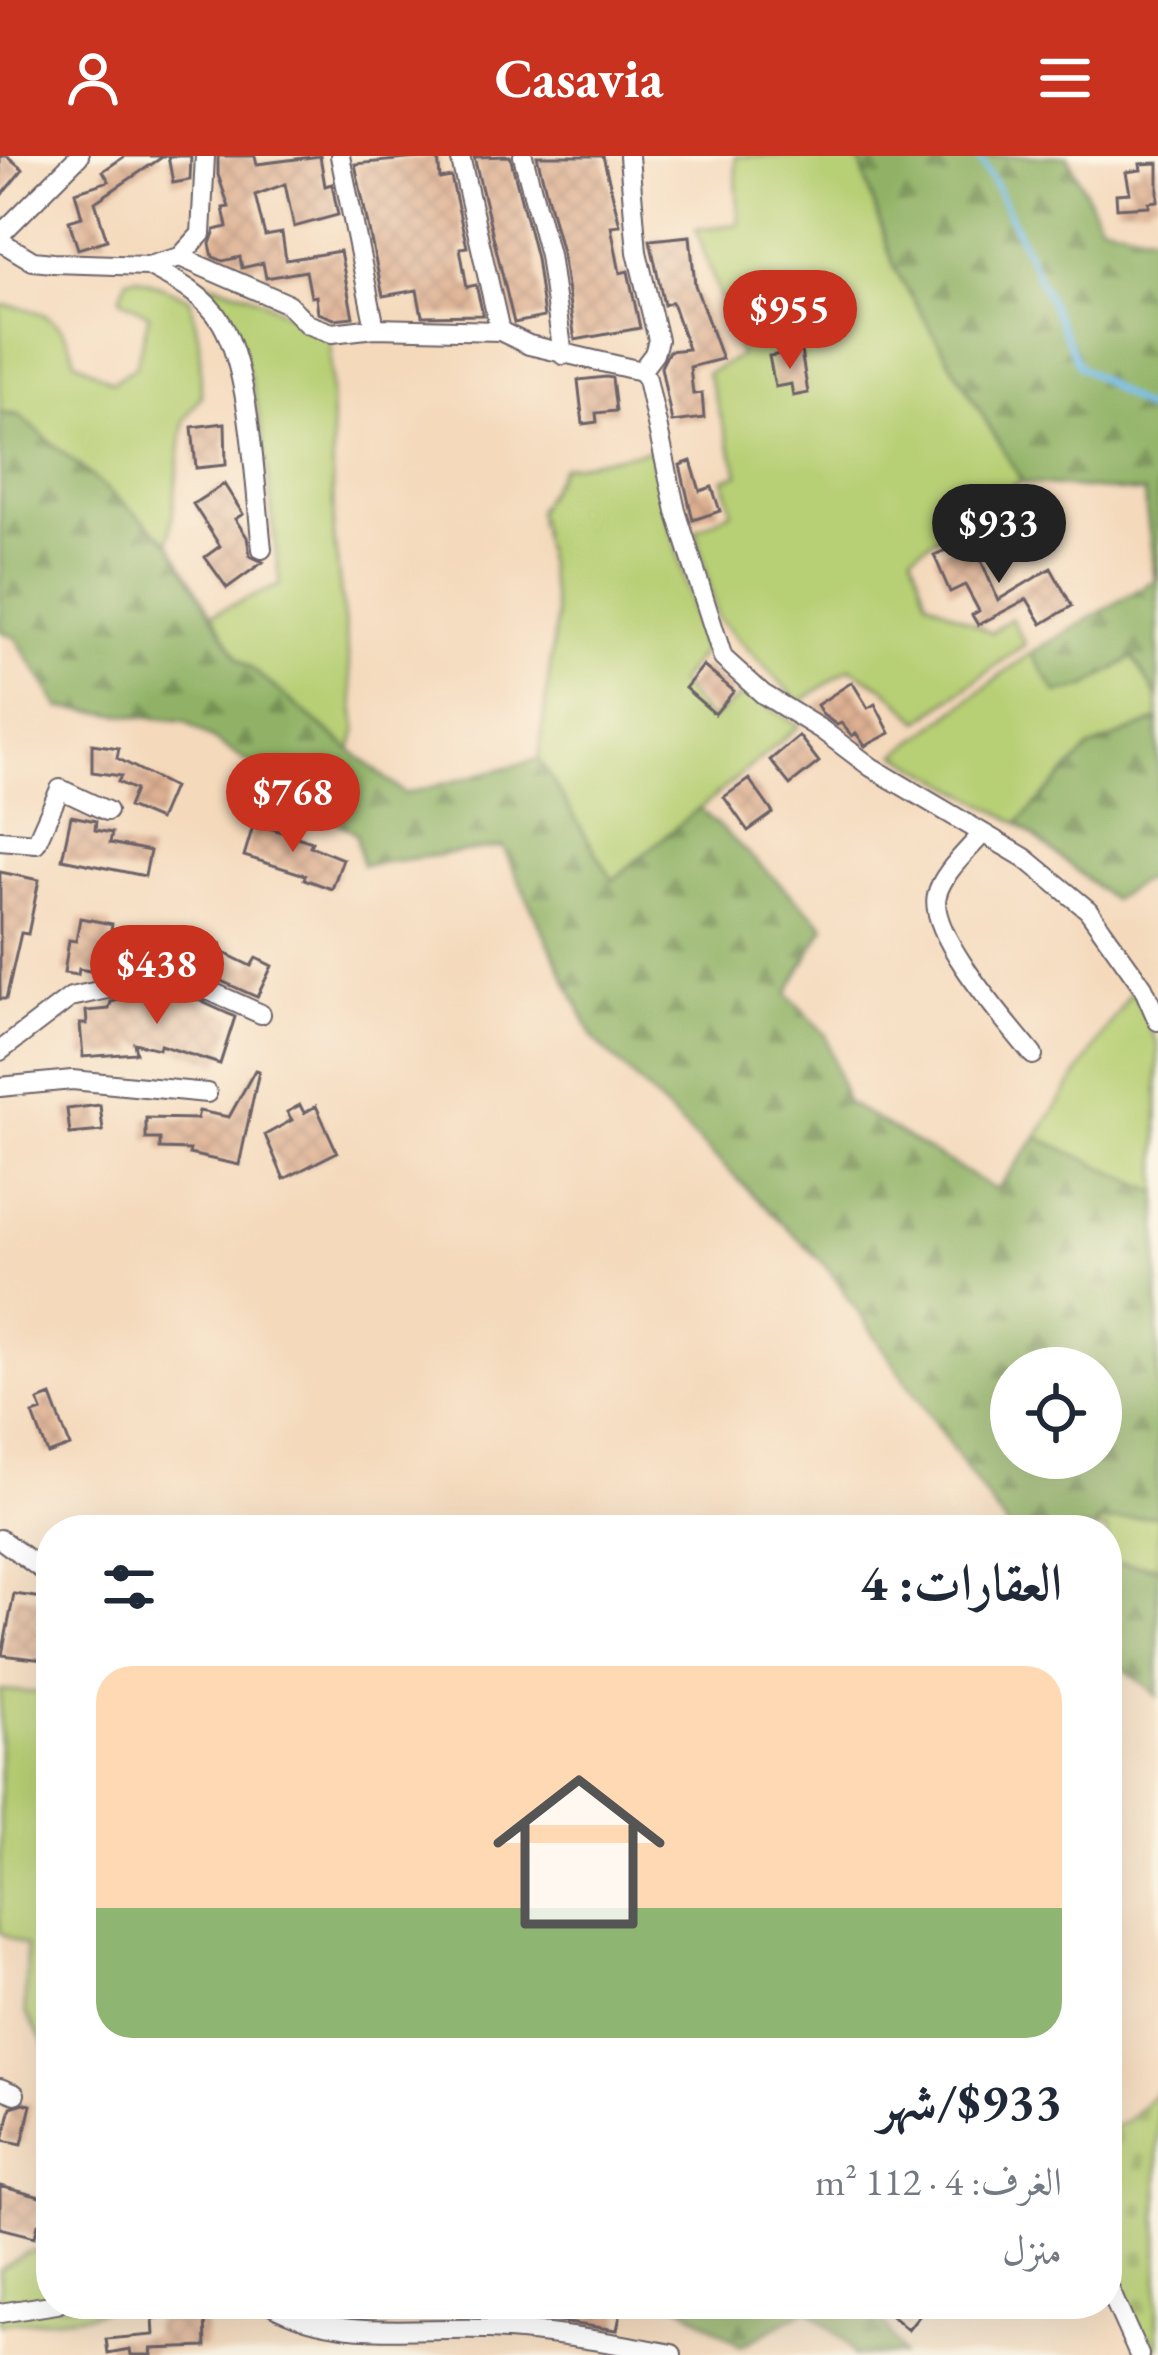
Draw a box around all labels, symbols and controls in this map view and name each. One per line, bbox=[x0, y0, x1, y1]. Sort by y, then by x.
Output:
text: Casavia bbox=[495, 43, 663, 113]
icon: person bbox=[60, 45, 126, 111]
icon: menu bbox=[1032, 45, 1098, 111]
pin: $955 bbox=[719, 270, 861, 372]
text: $955 bbox=[750, 283, 830, 334]
pin: $933 bbox=[928, 484, 1070, 586]
text: $933 bbox=[959, 497, 1039, 548]
pin: $768 bbox=[222, 753, 364, 855]
text: $768 bbox=[253, 766, 333, 817]
pin: $438 bbox=[86, 925, 228, 1027]
text: $438 bbox=[117, 938, 197, 989]
map controls bbox=[990, 1347, 1122, 1479]
button: locate bbox=[990, 1347, 1122, 1479]
text: العقارات: 4 bbox=[860, 1549, 1062, 1615]
icon: filters bbox=[96, 1554, 162, 1620]
icon: home bbox=[471, 1744, 687, 1960]
text: $933/شهر bbox=[878, 2068, 1062, 2134]
text: الغرف: 4 · 112 m² bbox=[815, 2156, 1062, 2207]
text: منزل bbox=[1002, 2225, 1062, 2276]

